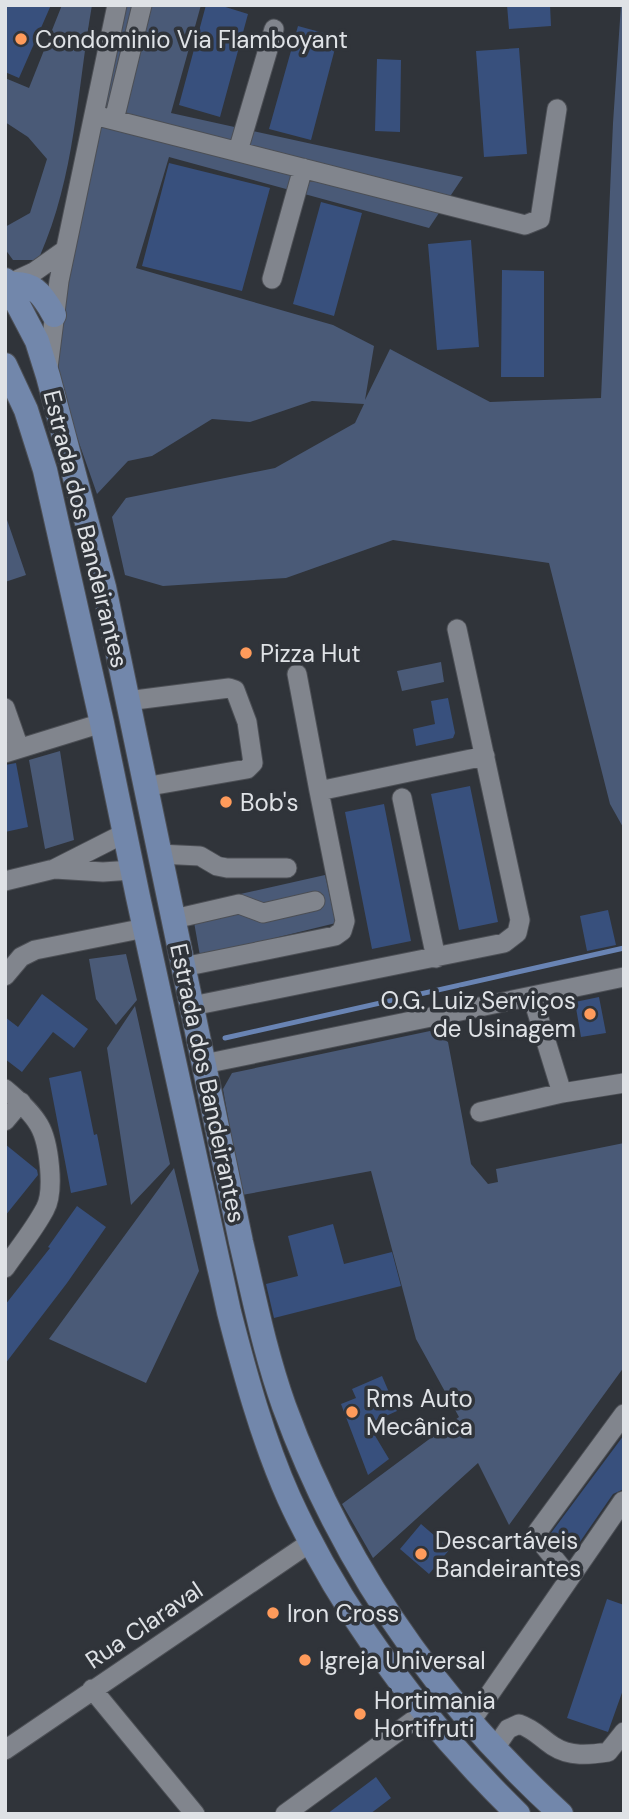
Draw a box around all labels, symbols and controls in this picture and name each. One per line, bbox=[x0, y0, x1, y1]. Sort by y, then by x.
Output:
place label: Condominio Via Flamboyant bbox=[35, 24, 348, 55]
marker: Condominio Via Flamboyant bbox=[13, 31, 29, 47]
street label: Estrada dos Bandeirantes bbox=[37, 387, 135, 671]
place label: Pizza Hut bbox=[260, 638, 361, 669]
marker: Pizza Hut bbox=[238, 645, 254, 661]
place label: Bob's bbox=[240, 787, 299, 818]
marker: Bob's bbox=[218, 794, 234, 810]
street label: Estrada dos Bandeirantes bbox=[163, 940, 253, 1226]
place label: O.G. Luiz Serviços de Usinagem bbox=[380, 985, 576, 1044]
marker: O.G. Luiz Serviços de Usinagem bbox=[582, 1006, 598, 1022]
place label: Rms Auto Mecânica bbox=[366, 1383, 473, 1442]
marker: Rms Auto Mecânica bbox=[344, 1404, 360, 1420]
place label: Descartáveis Bandeirantes bbox=[435, 1525, 581, 1584]
marker: Descartáveis Bandeirantes bbox=[413, 1546, 429, 1562]
street label: Rua Claraval bbox=[79, 1574, 209, 1676]
place label: Iron Cross bbox=[287, 1598, 399, 1629]
marker: Iron Cross bbox=[265, 1605, 281, 1621]
place label: Igreja Universal bbox=[319, 1645, 486, 1676]
marker: Igreja Universal bbox=[297, 1652, 313, 1668]
place label: Hortimania Hortifruti bbox=[374, 1685, 496, 1744]
marker: Hortimania Hortifruti bbox=[352, 1706, 368, 1722]

